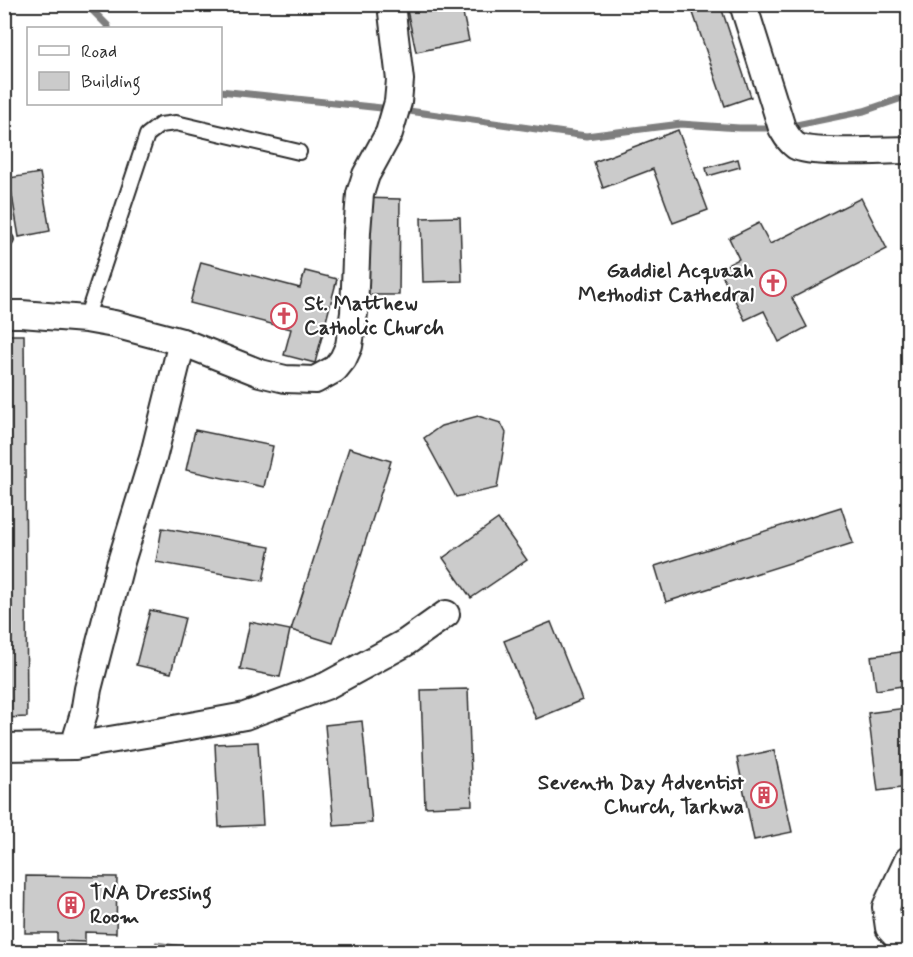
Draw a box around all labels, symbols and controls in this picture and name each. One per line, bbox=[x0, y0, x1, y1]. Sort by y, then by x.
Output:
legend bbox=[27, 27, 222, 105]
text: Road bbox=[81, 40, 117, 64]
text: Building bbox=[81, 70, 141, 96]
place label: Gaddiel Acquaah Methodist Cathedral bbox=[578, 257, 754, 309]
church icon: Gaddiel Acquaah Methodist Cathedral bbox=[758, 268, 788, 298]
place label: St. Matthew Catholic Church bbox=[304, 290, 444, 342]
church icon: St. Matthew Catholic Church bbox=[269, 301, 299, 331]
place label: Seventh Day Adventist Church, Tarkwa bbox=[538, 769, 744, 821]
building icon: Seventh Day Adventist Church, Tarkwa bbox=[749, 780, 779, 810]
place label: TNA Dressing Room bbox=[90, 879, 212, 931]
building icon: TNA Dressing Room bbox=[56, 890, 86, 920]

